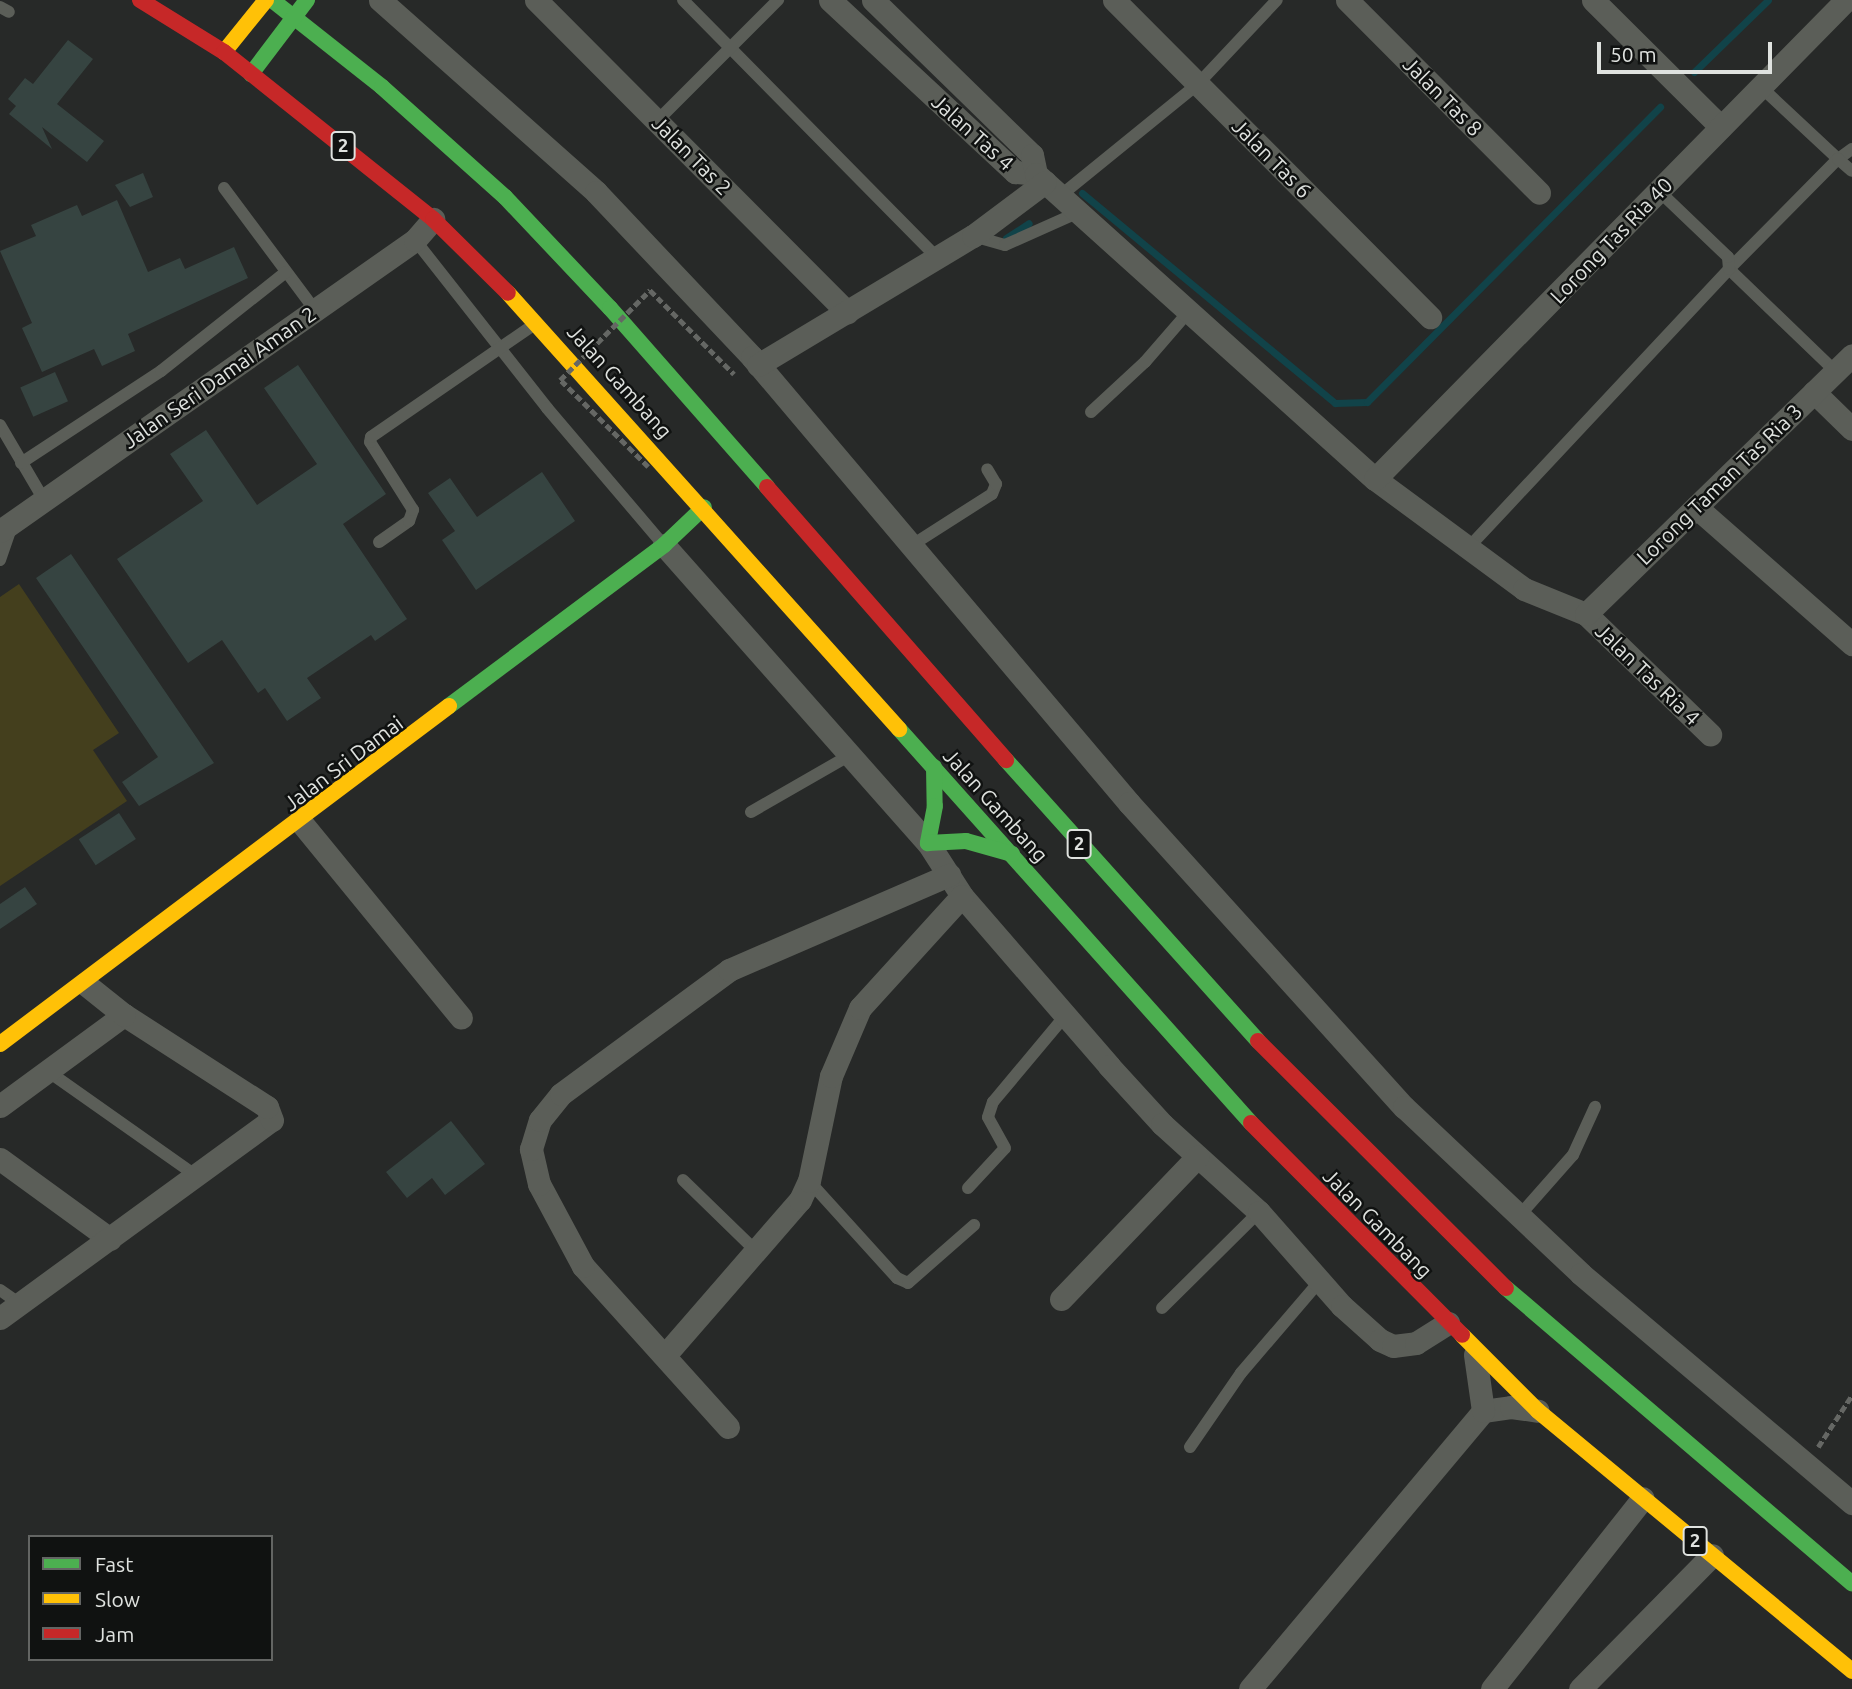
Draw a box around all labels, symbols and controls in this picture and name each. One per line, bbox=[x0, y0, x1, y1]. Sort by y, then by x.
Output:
scale bar bbox=[1600, 28, 1775, 72]
text: 50 m bbox=[1610, 42, 1657, 66]
street label: Jalan Tas 8 bbox=[1398, 51, 1488, 141]
street label: Jalan Tas 4 bbox=[927, 89, 1019, 175]
street label: Jalan Tas 2 bbox=[647, 110, 737, 200]
street label: Jalan Tas 6 bbox=[1227, 113, 1317, 203]
road number: 2 bbox=[329, 130, 357, 162]
street label: Lorong Tas Ria 40 bbox=[1545, 172, 1677, 308]
street label: Jalan Seri Damai Aman 2 bbox=[117, 301, 321, 453]
street label: Jalan Gambang bbox=[562, 319, 678, 443]
street label: Lorong Taman Tas Ria 3 bbox=[1631, 398, 1807, 570]
street label: Jalan Tas Ria 4 bbox=[1591, 618, 1705, 730]
street label: Jalan Sri Damai bbox=[278, 710, 408, 816]
street label: Jalan Gambang bbox=[938, 743, 1054, 867]
road number: 2 bbox=[1065, 828, 1093, 860]
street label: Jalan Gambang bbox=[1318, 1163, 1438, 1283]
road number: 2 bbox=[1681, 1526, 1709, 1556]
legend bbox=[28, 1535, 273, 1661]
text: Fast bbox=[95, 1552, 133, 1576]
text: Slow bbox=[95, 1587, 140, 1611]
text: Jam bbox=[95, 1622, 134, 1646]

